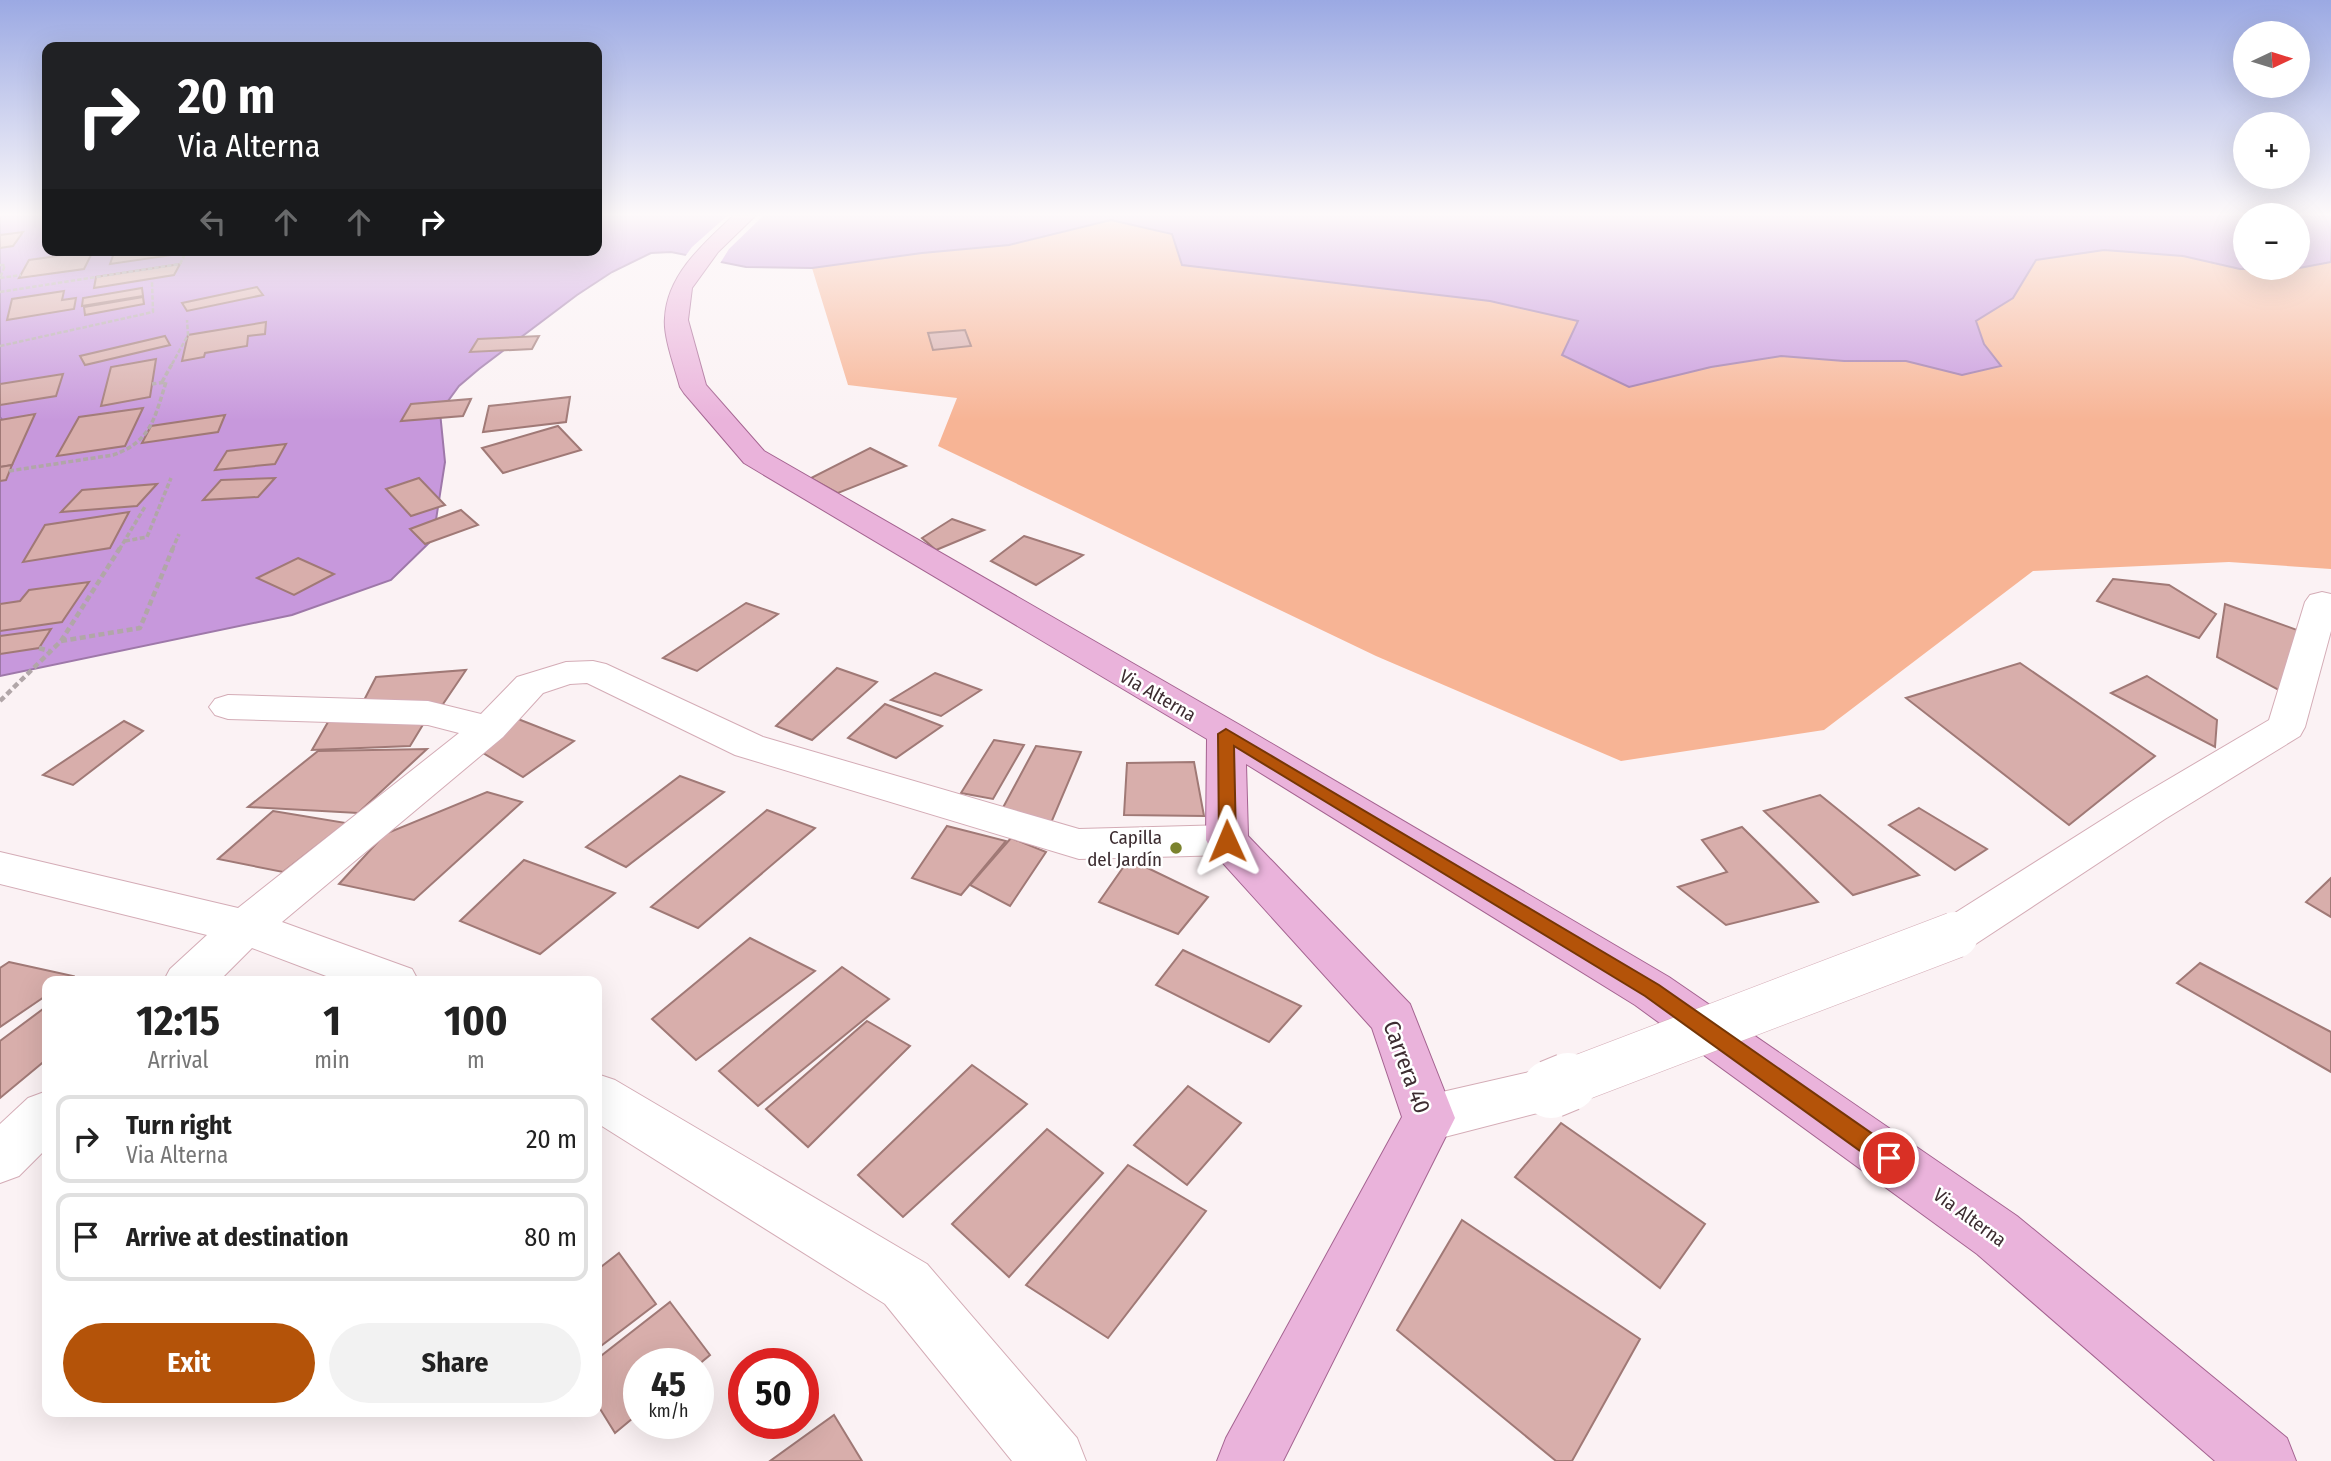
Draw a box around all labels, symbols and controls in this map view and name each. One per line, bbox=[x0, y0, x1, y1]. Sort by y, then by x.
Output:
north arrow bbox=[2233, 21, 2310, 98]
map controls bbox=[2233, 21, 2310, 280]
text: 20 m bbox=[178, 67, 275, 126]
icon: right bbox=[63, 70, 154, 161]
button: + bbox=[2233, 112, 2310, 189]
text: Via Alterna bbox=[178, 127, 320, 165]
icon: left bbox=[194, 203, 232, 241]
icon: ahead bbox=[267, 203, 305, 241]
icon: ahead bbox=[340, 203, 378, 241]
icon: right bbox=[413, 203, 451, 241]
button: − bbox=[2233, 203, 2310, 280]
street label: Via Alterna bbox=[1115, 664, 1200, 727]
position arrow bbox=[1190, 804, 1264, 878]
place label: Capilla del Jardín bbox=[1087, 826, 1162, 871]
marker: Capilla del Jardín bbox=[1168, 840, 1184, 856]
text: 12:15 bbox=[136, 996, 220, 1046]
text: 1 bbox=[323, 996, 341, 1046]
text: 100 bbox=[444, 996, 508, 1046]
street label: Carrera 40 bbox=[1377, 1017, 1437, 1117]
text: Arrival bbox=[148, 1046, 209, 1074]
text: min bbox=[314, 1046, 350, 1074]
text: m bbox=[467, 1046, 485, 1074]
text: Turn right bbox=[126, 1110, 232, 1141]
icon: right bbox=[67, 1120, 105, 1158]
text: 20 m bbox=[526, 1124, 577, 1155]
pin bbox=[1859, 1128, 1919, 1188]
icon: arrive bbox=[1870, 1139, 1908, 1177]
text: Via Alterna bbox=[126, 1141, 228, 1169]
street label: Via Alterna bbox=[1929, 1183, 2011, 1252]
icon: arrive bbox=[67, 1218, 105, 1256]
text: Arrive at destination bbox=[126, 1222, 349, 1253]
text: 80 m bbox=[524, 1222, 577, 1253]
button: Exit bbox=[63, 1323, 315, 1403]
button: Share bbox=[329, 1323, 581, 1403]
speed limit sign: 50 bbox=[728, 1348, 819, 1439]
text: 45 bbox=[651, 1363, 686, 1405]
text: km/h bbox=[648, 1400, 689, 1422]

